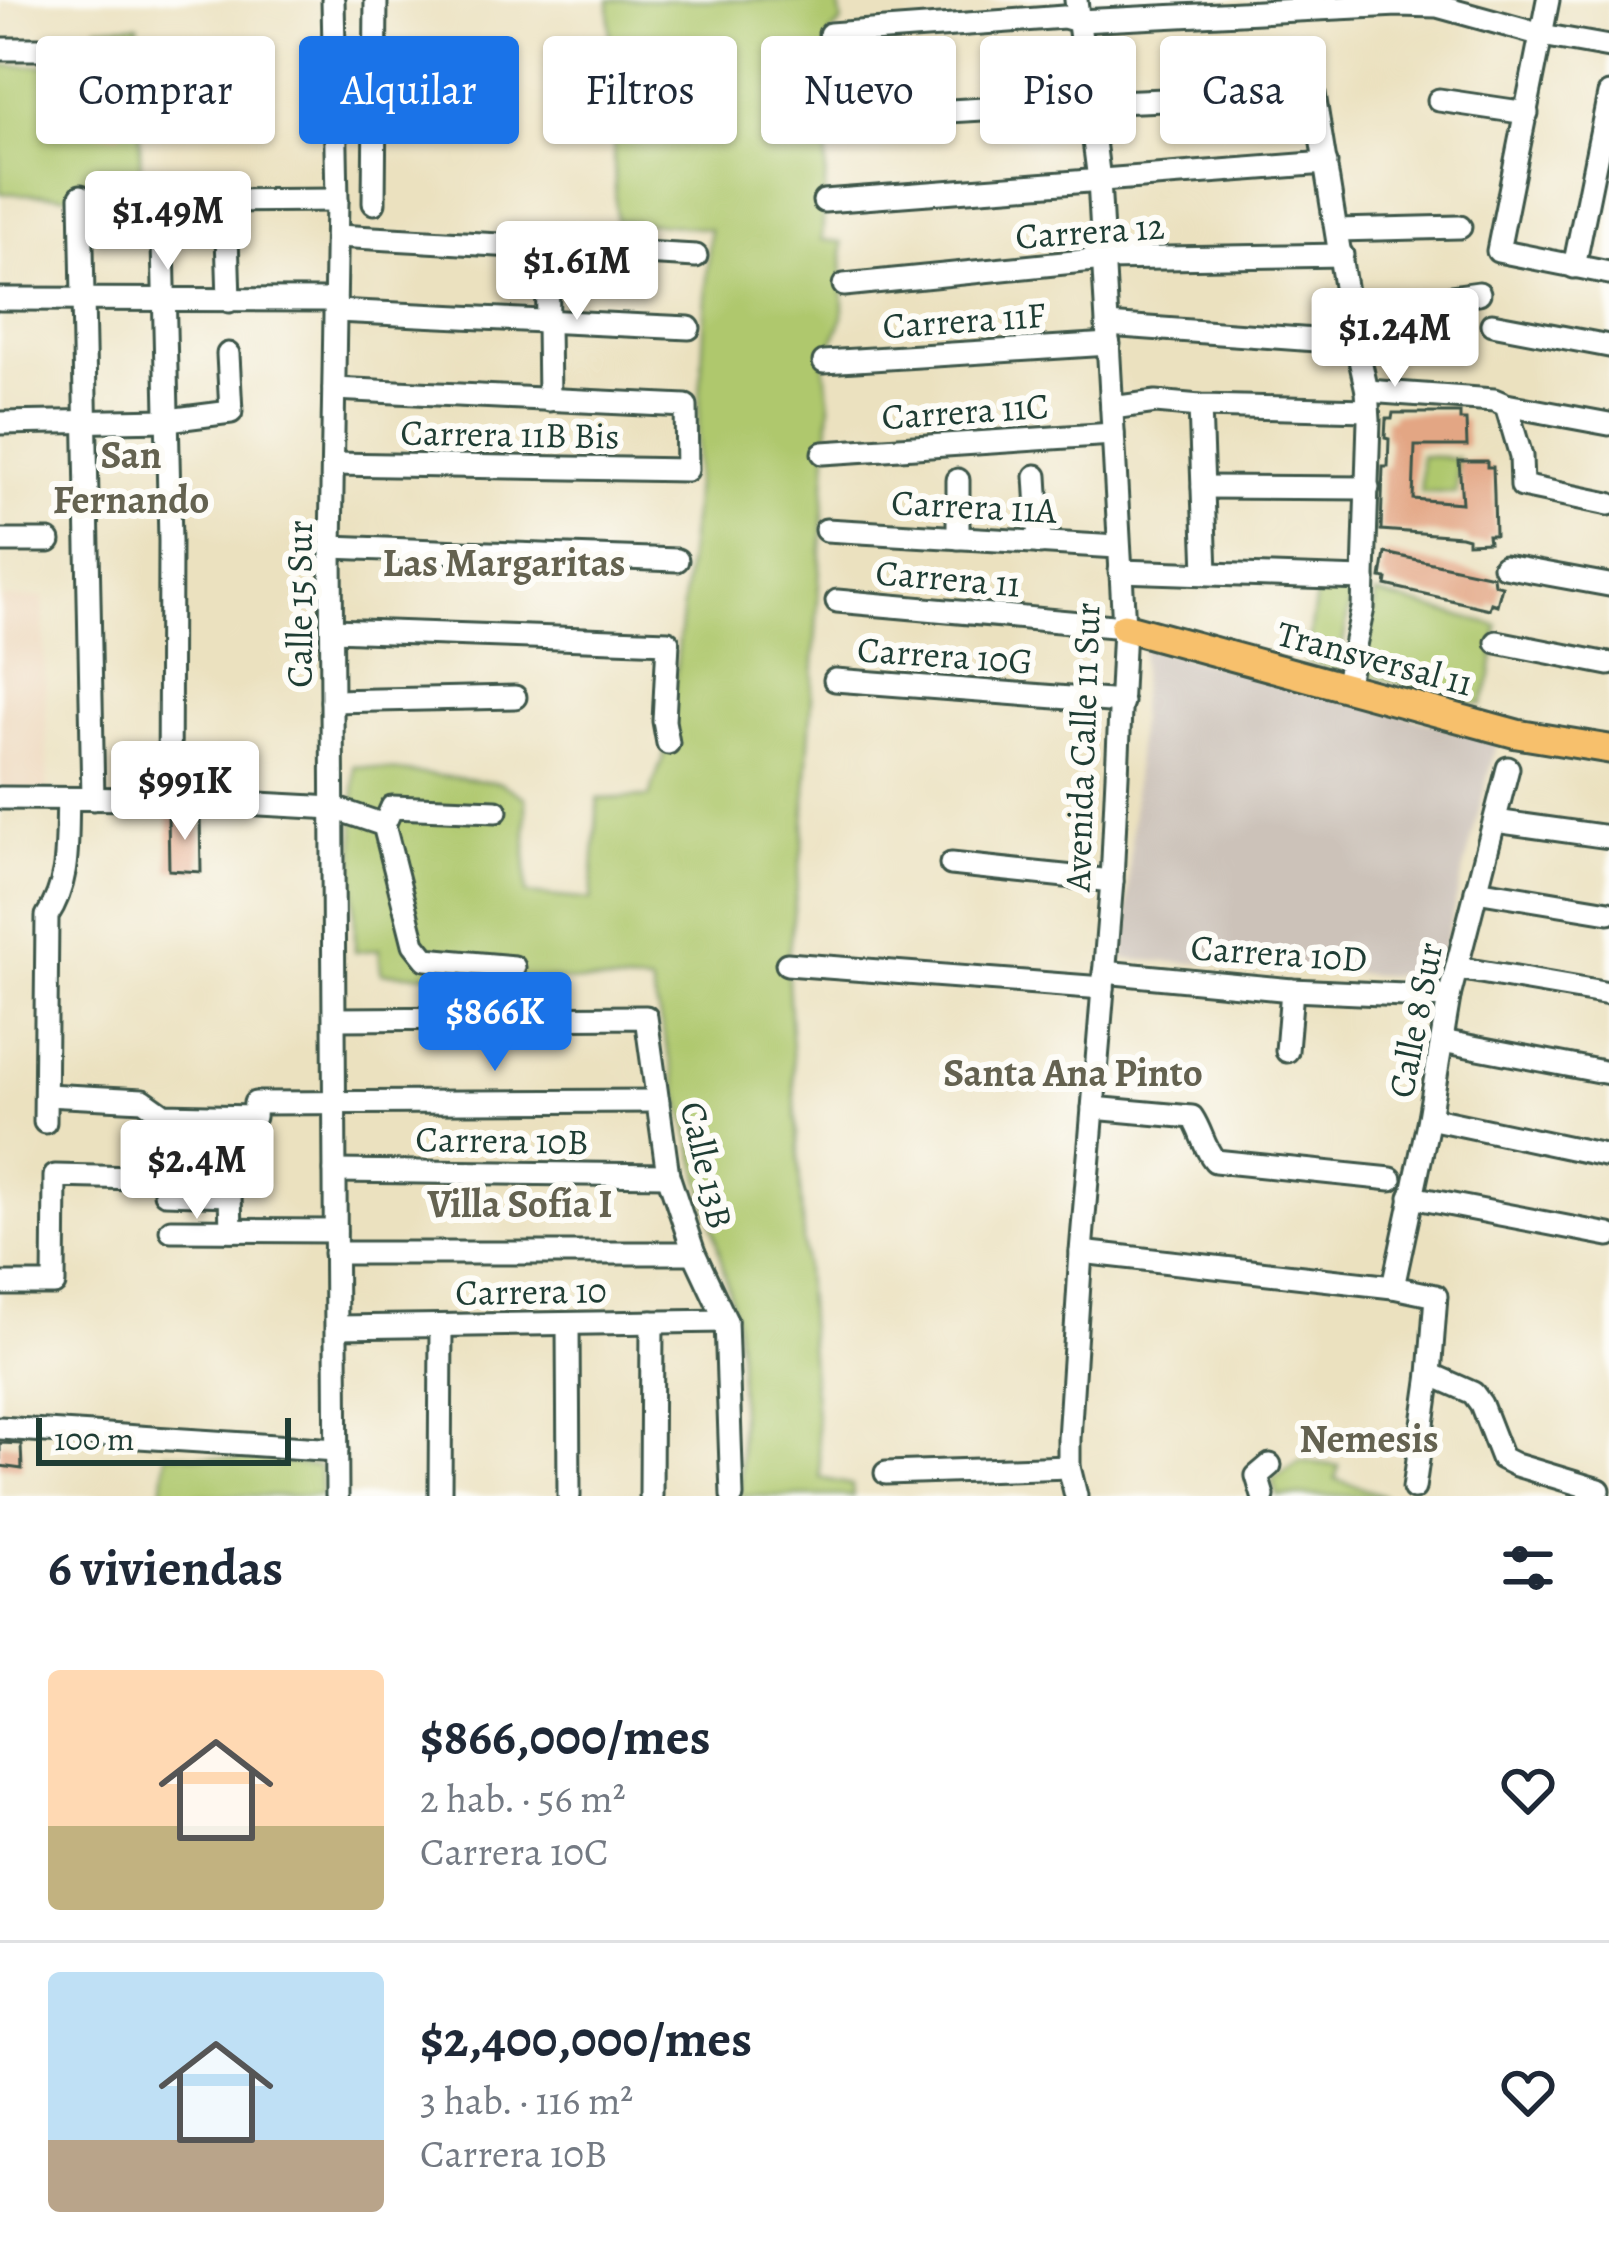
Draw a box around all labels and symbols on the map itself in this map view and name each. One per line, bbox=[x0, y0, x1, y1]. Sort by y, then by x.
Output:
pin: $1.49M bbox=[70, 171, 266, 273]
street label: Carrera 12 bbox=[1014, 201, 1166, 261]
pin: $1.61M bbox=[479, 221, 675, 323]
pin: $1.24M bbox=[1297, 288, 1493, 390]
street label: Carrera 11F bbox=[881, 290, 1047, 350]
street label: Carrera 11C bbox=[880, 381, 1050, 441]
street label: Carrera 11B Bis bbox=[400, 408, 620, 460]
district label: San Fernando bbox=[53, 428, 209, 526]
street label: Carrera 11A bbox=[890, 477, 1059, 535]
street label: Calle 15 Sur bbox=[275, 520, 324, 688]
district label: Las Margaritas bbox=[383, 536, 625, 589]
street label: Carrera 11 bbox=[874, 547, 1022, 609]
street label: Avenida Calle 11 Sur bbox=[1052, 602, 1112, 893]
street label: Transversal 11 bbox=[1272, 608, 1478, 708]
street label: Carrera 10G bbox=[856, 624, 1034, 686]
pin: $991K bbox=[101, 741, 269, 843]
street label: Carrera 10D bbox=[1189, 922, 1369, 984]
street label: Calle 8 Sur bbox=[1376, 938, 1454, 1102]
pin: $866K bbox=[411, 972, 579, 1074]
district label: Santa Ana Pinto bbox=[943, 1046, 1203, 1099]
street label: Calle 13B bbox=[669, 1097, 745, 1233]
street label: Carrera 10B bbox=[415, 1114, 589, 1166]
pin: $2.4M bbox=[113, 1120, 281, 1222]
district label: Villa Sofía I bbox=[426, 1177, 613, 1230]
street label: Carrera 10 bbox=[455, 1265, 607, 1317]
scale bar bbox=[36, 1412, 291, 1465]
district label: Nemesis bbox=[1299, 1412, 1439, 1465]

